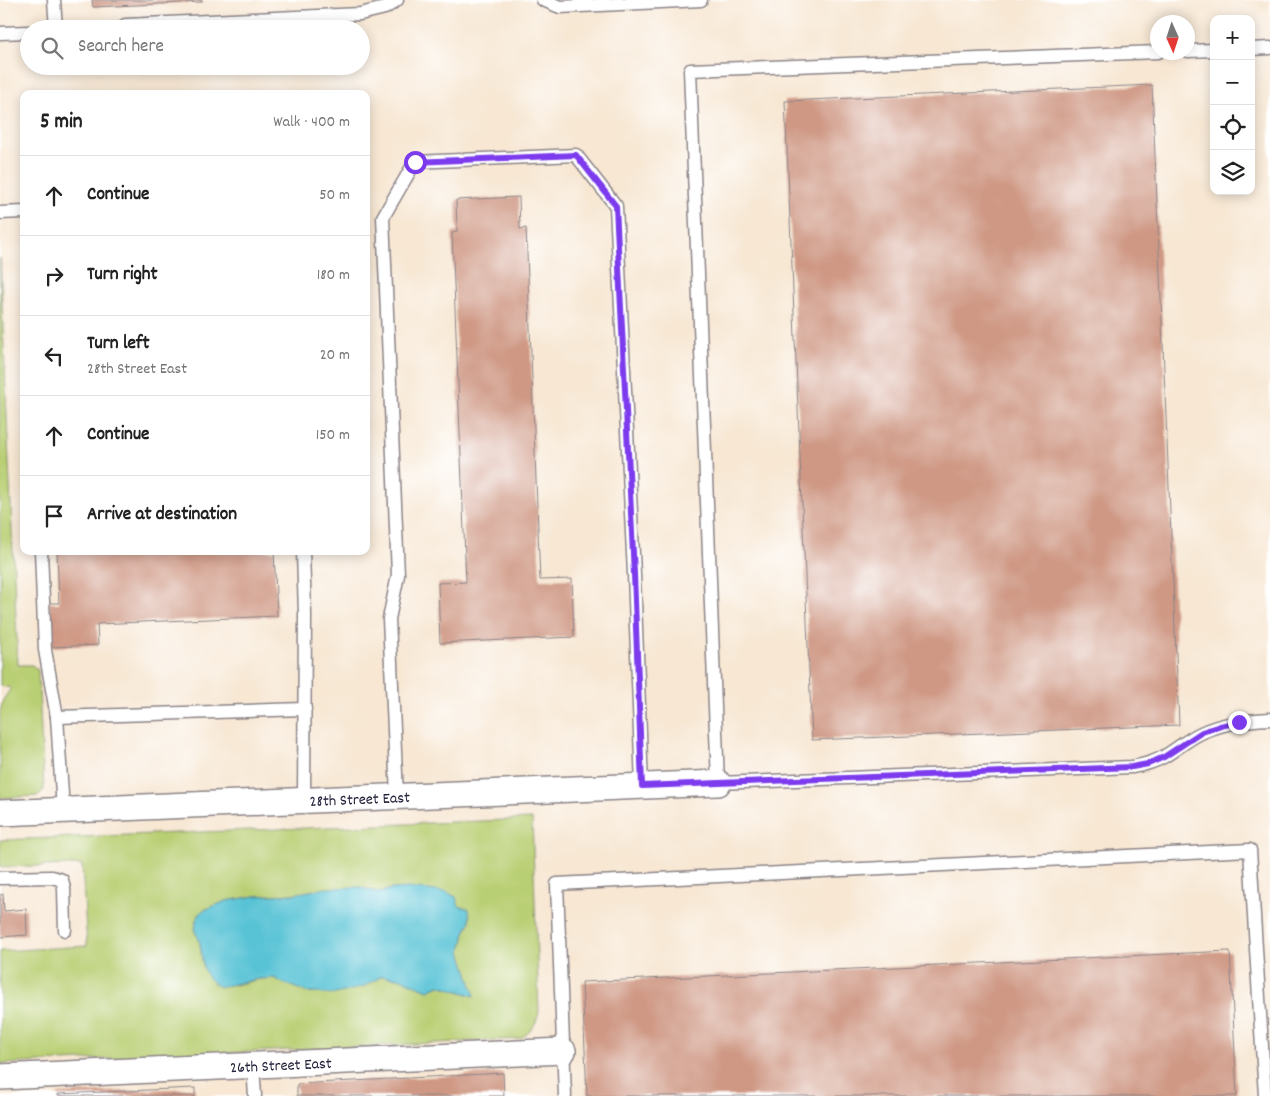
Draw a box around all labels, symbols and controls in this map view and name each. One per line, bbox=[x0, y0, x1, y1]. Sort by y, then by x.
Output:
north arrow bbox=[1150, 15, 1195, 60]
map controls bbox=[1210, 15, 1255, 195]
button: + bbox=[1210, 15, 1255, 60]
search box bbox=[20, 20, 370, 75]
icon: search bbox=[38, 34, 66, 62]
text: Search here bbox=[78, 34, 164, 61]
button: − bbox=[1210, 60, 1255, 105]
button: locate bbox=[1210, 105, 1255, 150]
text: 5 min bbox=[40, 108, 83, 138]
text: Walk · 400 m bbox=[273, 111, 350, 134]
button: layers bbox=[1210, 150, 1255, 195]
route start bbox=[404, 151, 427, 174]
icon: ahead bbox=[40, 182, 68, 210]
text: Continue bbox=[87, 182, 149, 209]
text: 50 m bbox=[319, 184, 350, 207]
icon: right bbox=[40, 262, 68, 290]
text: Turn right bbox=[87, 262, 158, 289]
text: 180 m bbox=[317, 264, 350, 287]
text: Turn left bbox=[87, 331, 150, 358]
icon: left bbox=[40, 342, 68, 370]
text: 20 m bbox=[320, 344, 350, 367]
text: 28th Street East bbox=[87, 358, 187, 381]
icon: ahead bbox=[40, 422, 68, 450]
text: Continue bbox=[87, 422, 149, 449]
text: 150 m bbox=[316, 424, 350, 447]
icon: arrive bbox=[40, 502, 68, 530]
text: Arrive at destination bbox=[87, 502, 237, 529]
route end bbox=[1228, 711, 1251, 734]
street label: 28th Street East bbox=[309, 787, 410, 814]
street label: 26th Street East bbox=[229, 1053, 332, 1080]

